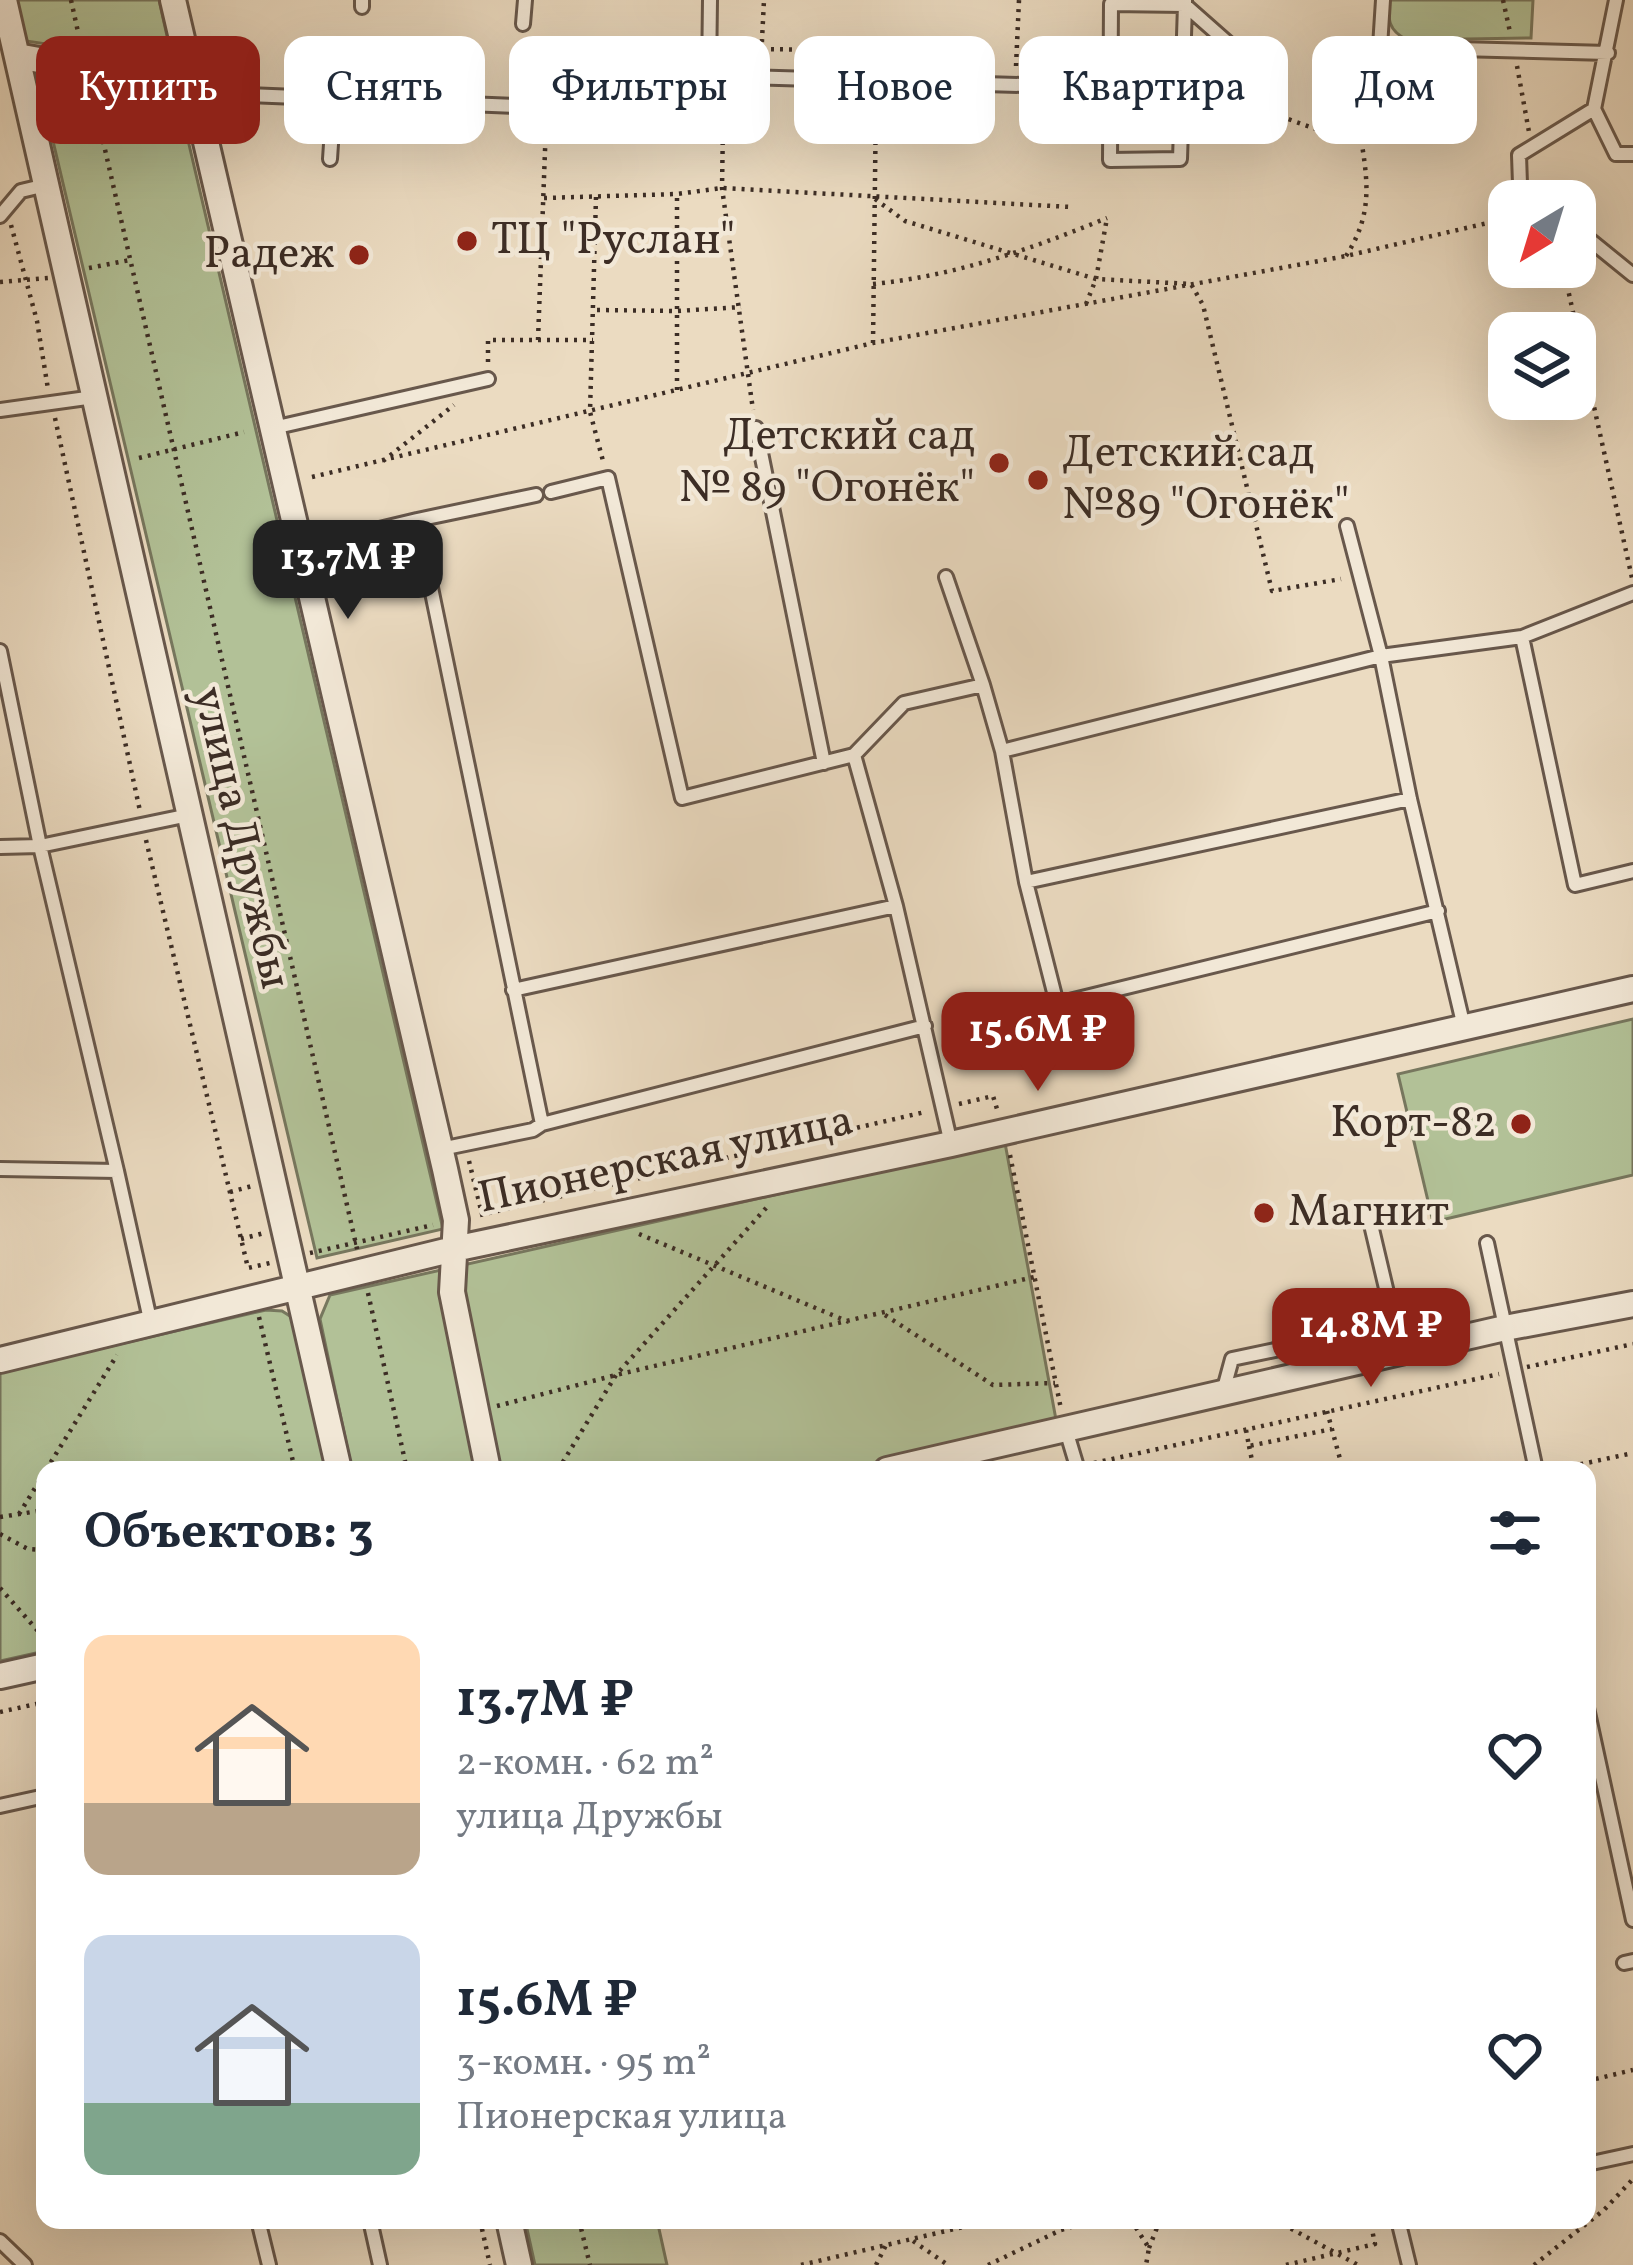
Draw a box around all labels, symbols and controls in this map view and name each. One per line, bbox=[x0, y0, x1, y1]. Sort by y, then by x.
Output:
chip: Купить bbox=[36, 36, 260, 144]
chip: Снять bbox=[284, 36, 485, 144]
chip: Фильтры bbox=[509, 36, 770, 144]
chip: Новое bbox=[794, 36, 995, 144]
chip: Квартира bbox=[1019, 36, 1288, 144]
chip: Дом bbox=[1312, 36, 1477, 144]
north arrow bbox=[1488, 180, 1596, 288]
map controls bbox=[1488, 180, 1596, 420]
place label: ТЦ "Руслан" bbox=[491, 210, 735, 273]
place label: Радеж bbox=[204, 224, 335, 287]
marker: ТЦ "Руслан" bbox=[454, 228, 480, 254]
marker: Радеж bbox=[346, 242, 372, 268]
button: layers bbox=[1488, 312, 1596, 420]
place label: Детский сад № 89 "Огонёк" bbox=[679, 406, 975, 521]
place label: Детский сад №89 "Огонёк" bbox=[1062, 423, 1349, 538]
marker: Детский сад № 89 "Огонёк" bbox=[986, 450, 1012, 476]
marker: Детский сад №89 "Огонёк" bbox=[1025, 467, 1051, 493]
pin: 13.7M ₽ bbox=[237, 520, 459, 622]
text: 13.7M ₽ bbox=[280, 532, 416, 586]
street label: улица Дружбы bbox=[175, 681, 305, 995]
pin: 15.6M ₽ bbox=[927, 992, 1149, 1094]
text: 15.6M ₽ bbox=[968, 1004, 1108, 1058]
street label: Пионерская улица bbox=[473, 1090, 859, 1232]
place label: Корт-82 bbox=[1330, 1093, 1497, 1156]
marker: Корт-82 bbox=[1508, 1111, 1534, 1137]
place label: Магнит bbox=[1288, 1182, 1449, 1245]
marker: Магнит bbox=[1251, 1200, 1277, 1226]
pin: 14.8M ₽ bbox=[1260, 1288, 1482, 1390]
text: 14.8M ₽ bbox=[1299, 1300, 1443, 1354]
text: Объектов: 3 bbox=[84, 1498, 374, 1569]
icon: filters bbox=[1482, 1500, 1548, 1566]
text: 13.7M ₽ bbox=[456, 1666, 634, 1737]
icon: home bbox=[180, 1683, 324, 1827]
icon: heart bbox=[1482, 1722, 1548, 1788]
text: 2-комн. · 62 m² bbox=[456, 1737, 714, 1791]
text: улица Дружбы bbox=[456, 1791, 723, 1845]
text: 15.6M ₽ bbox=[456, 1966, 638, 2037]
icon: home bbox=[180, 1983, 324, 2127]
icon: heart bbox=[1482, 2022, 1548, 2088]
text: 3-комн. · 95 m² bbox=[456, 2037, 711, 2091]
text: Пионерская улица bbox=[456, 2091, 787, 2145]

